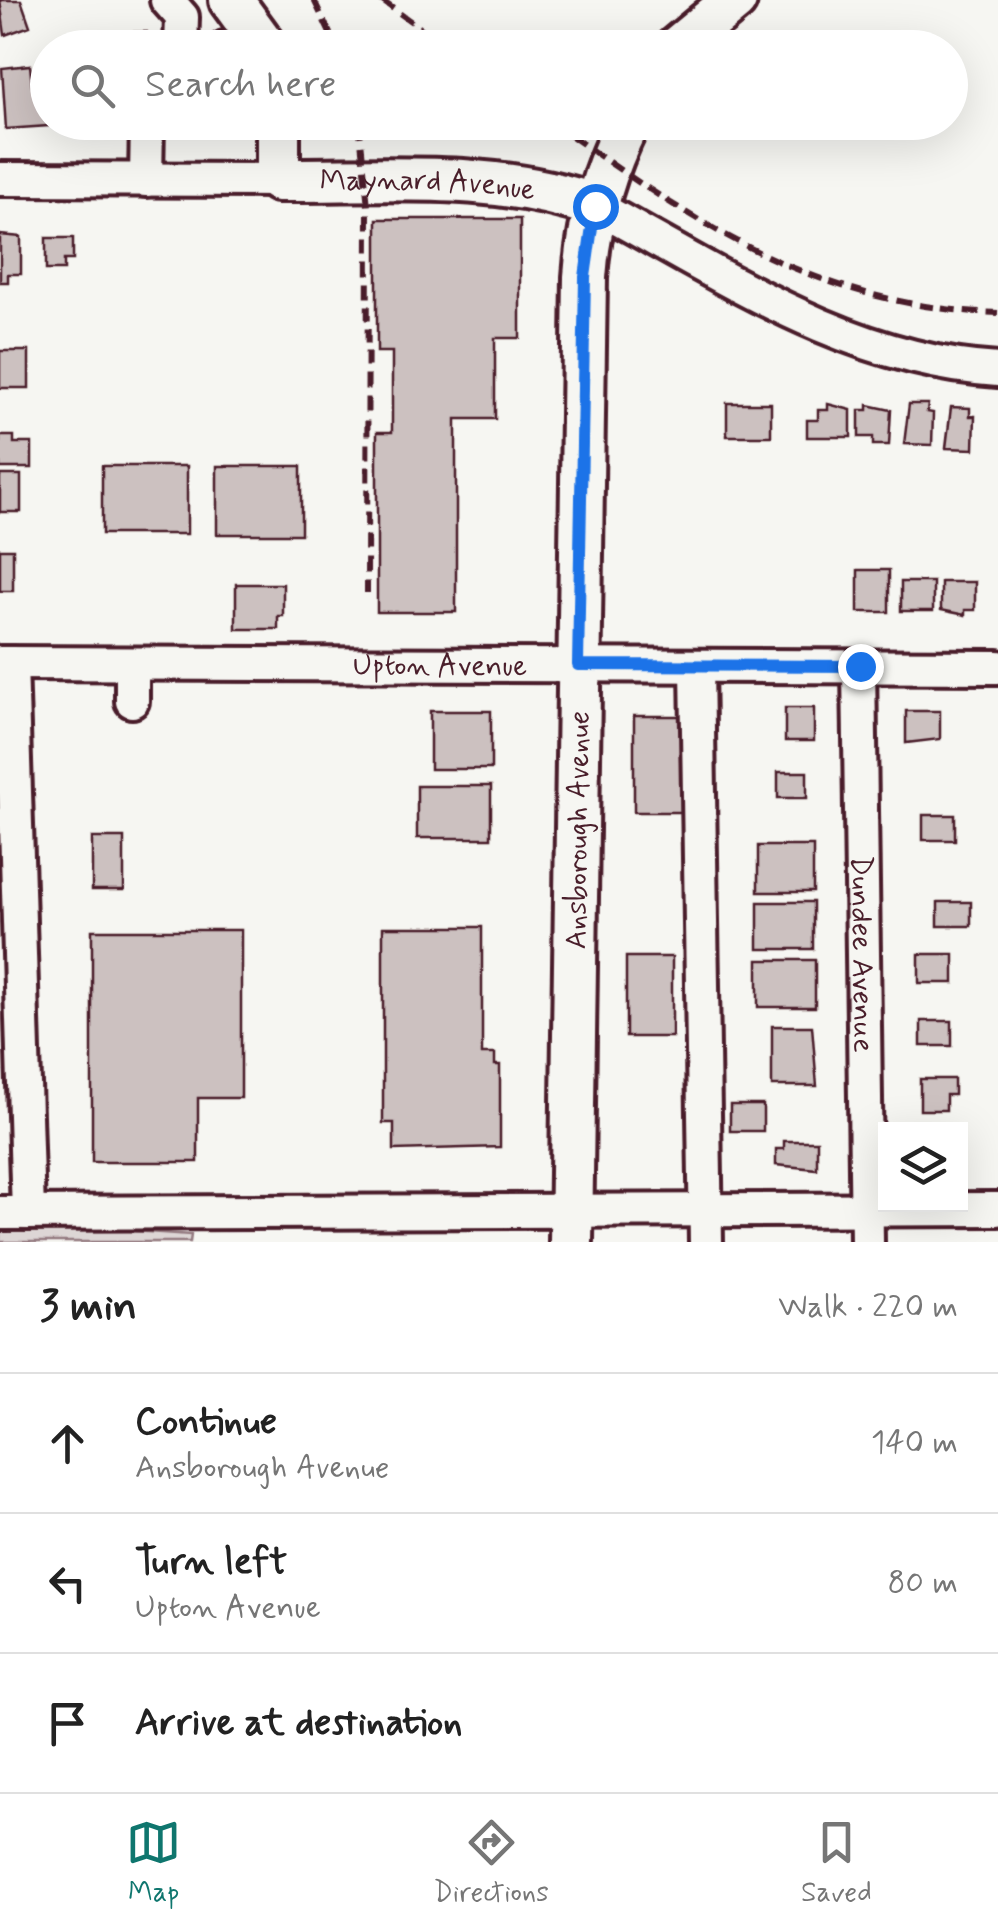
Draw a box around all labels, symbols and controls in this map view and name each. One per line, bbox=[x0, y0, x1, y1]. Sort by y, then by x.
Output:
search box bbox=[30, 30, 968, 140]
icon: search bbox=[65, 58, 120, 113]
text: Search here bbox=[145, 61, 336, 110]
street label: Maynard Avenue bbox=[319, 161, 539, 211]
route start bbox=[573, 184, 619, 230]
route end bbox=[838, 644, 884, 690]
street label: Upton Avenue bbox=[353, 646, 527, 686]
street label: Ansborough Avenue bbox=[557, 710, 600, 950]
street label: Dundee Avenue bbox=[841, 855, 882, 1053]
map controls bbox=[878, 1122, 968, 1212]
button: layers bbox=[878, 1122, 968, 1212]
text: 3 min bbox=[40, 1280, 137, 1335]
text: Walk · 220 m bbox=[778, 1286, 958, 1328]
text: Continue bbox=[135, 1398, 277, 1447]
icon: ahead bbox=[40, 1416, 95, 1471]
text: 140 m bbox=[871, 1422, 958, 1464]
text: Ansborough Avenue bbox=[135, 1447, 390, 1489]
text: Turn left bbox=[135, 1538, 287, 1587]
icon: left bbox=[40, 1556, 95, 1611]
text: 80 m bbox=[888, 1562, 958, 1604]
text: Upton Avenue bbox=[135, 1587, 321, 1629]
icon: arrive bbox=[40, 1696, 95, 1751]
text: Arrive at destination bbox=[135, 1699, 462, 1748]
tab: Map bbox=[126, 1815, 181, 1912]
tab: Directions bbox=[434, 1815, 549, 1912]
tab: Saved bbox=[801, 1815, 872, 1912]

